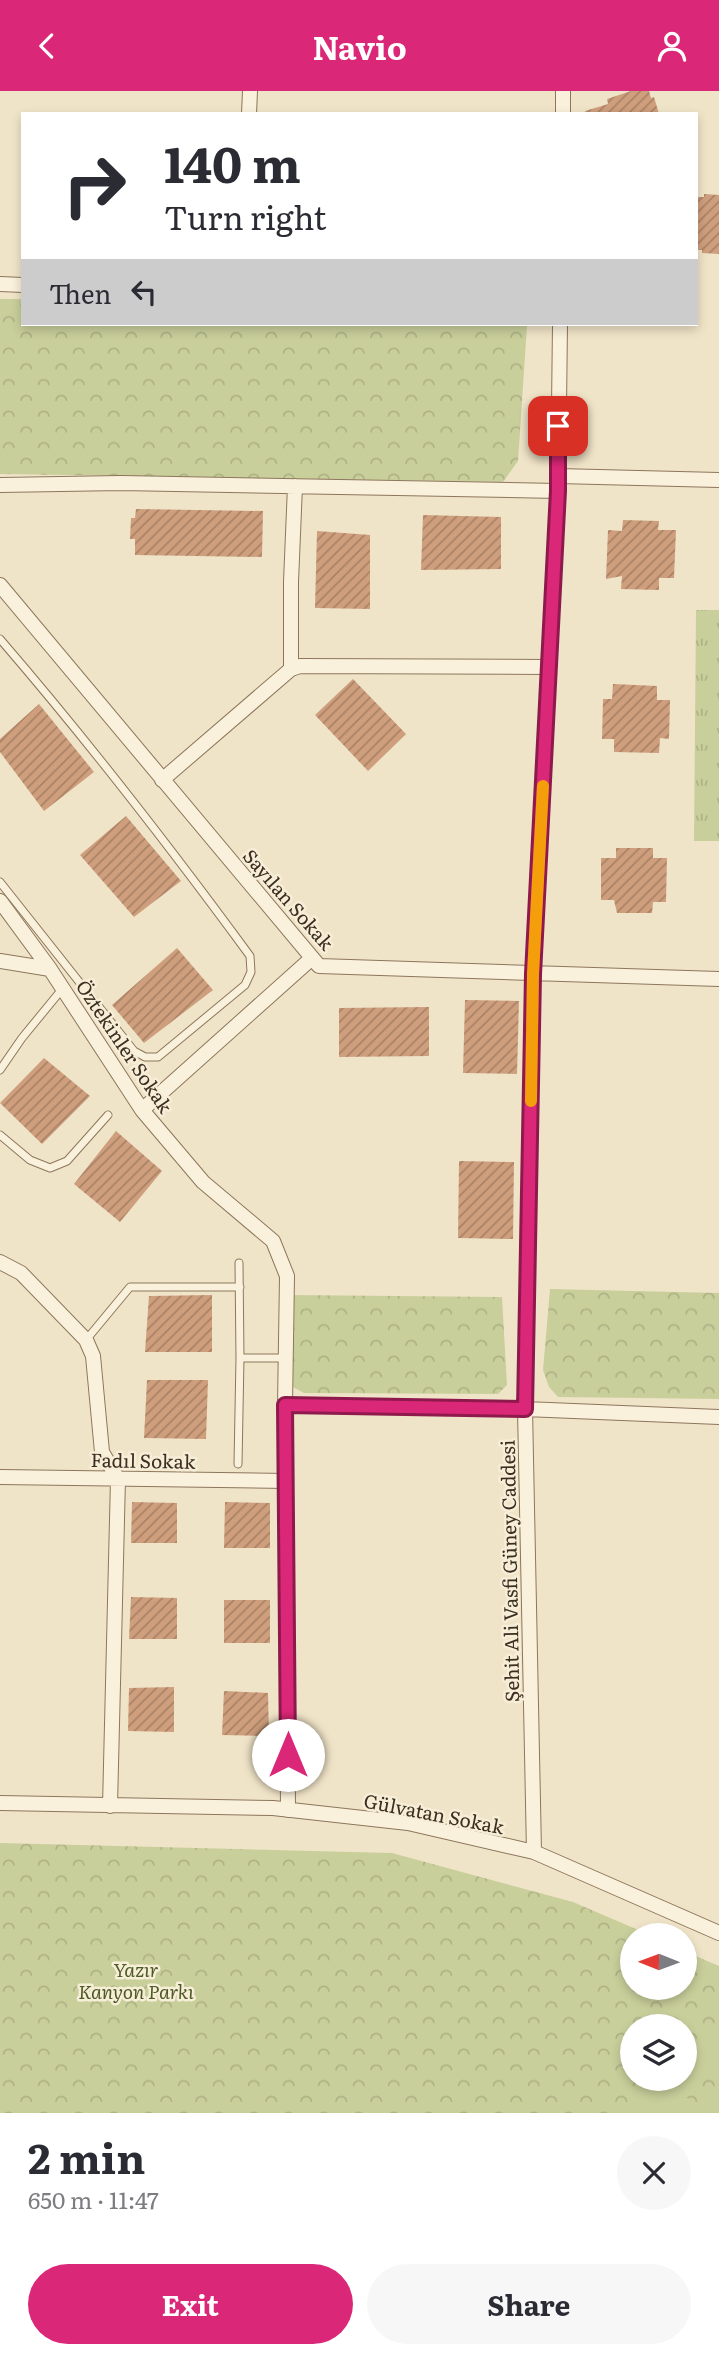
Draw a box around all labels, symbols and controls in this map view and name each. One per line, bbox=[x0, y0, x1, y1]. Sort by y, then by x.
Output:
text: Navio bbox=[312, 22, 407, 70]
icon: back bbox=[28, 27, 66, 65]
icon: person bbox=[653, 27, 691, 65]
text: 140 m bbox=[164, 125, 301, 198]
icon: right bbox=[49, 140, 140, 231]
text: Turn right bbox=[164, 192, 326, 240]
text: Then bbox=[49, 273, 111, 312]
icon: left bbox=[125, 273, 163, 311]
pin bbox=[528, 396, 588, 456]
icon: arrive bbox=[539, 407, 577, 445]
street label: Sayılan Sokak bbox=[237, 842, 341, 956]
street label: Öztekinler Sokak bbox=[70, 974, 180, 1119]
street label: Şehit Ali Vasfi Güney Caddesi bbox=[493, 1440, 525, 1702]
street label: Fadıl Sokak bbox=[90, 1445, 196, 1475]
position arrow bbox=[251, 1718, 325, 1792]
street label: Gülvatan Sokak bbox=[362, 1786, 507, 1840]
north arrow bbox=[620, 1923, 696, 2000]
map controls bbox=[620, 1923, 697, 2091]
park label: Yazır Kanyon Parkı bbox=[78, 1955, 194, 2005]
button: layers bbox=[620, 2014, 697, 2091]
text: 2 min bbox=[28, 2125, 145, 2187]
button: close bbox=[617, 2136, 691, 2210]
text: 650 m · 11:47 bbox=[28, 2182, 159, 2216]
button: Exit bbox=[28, 2264, 353, 2344]
button: Share bbox=[367, 2264, 691, 2344]

